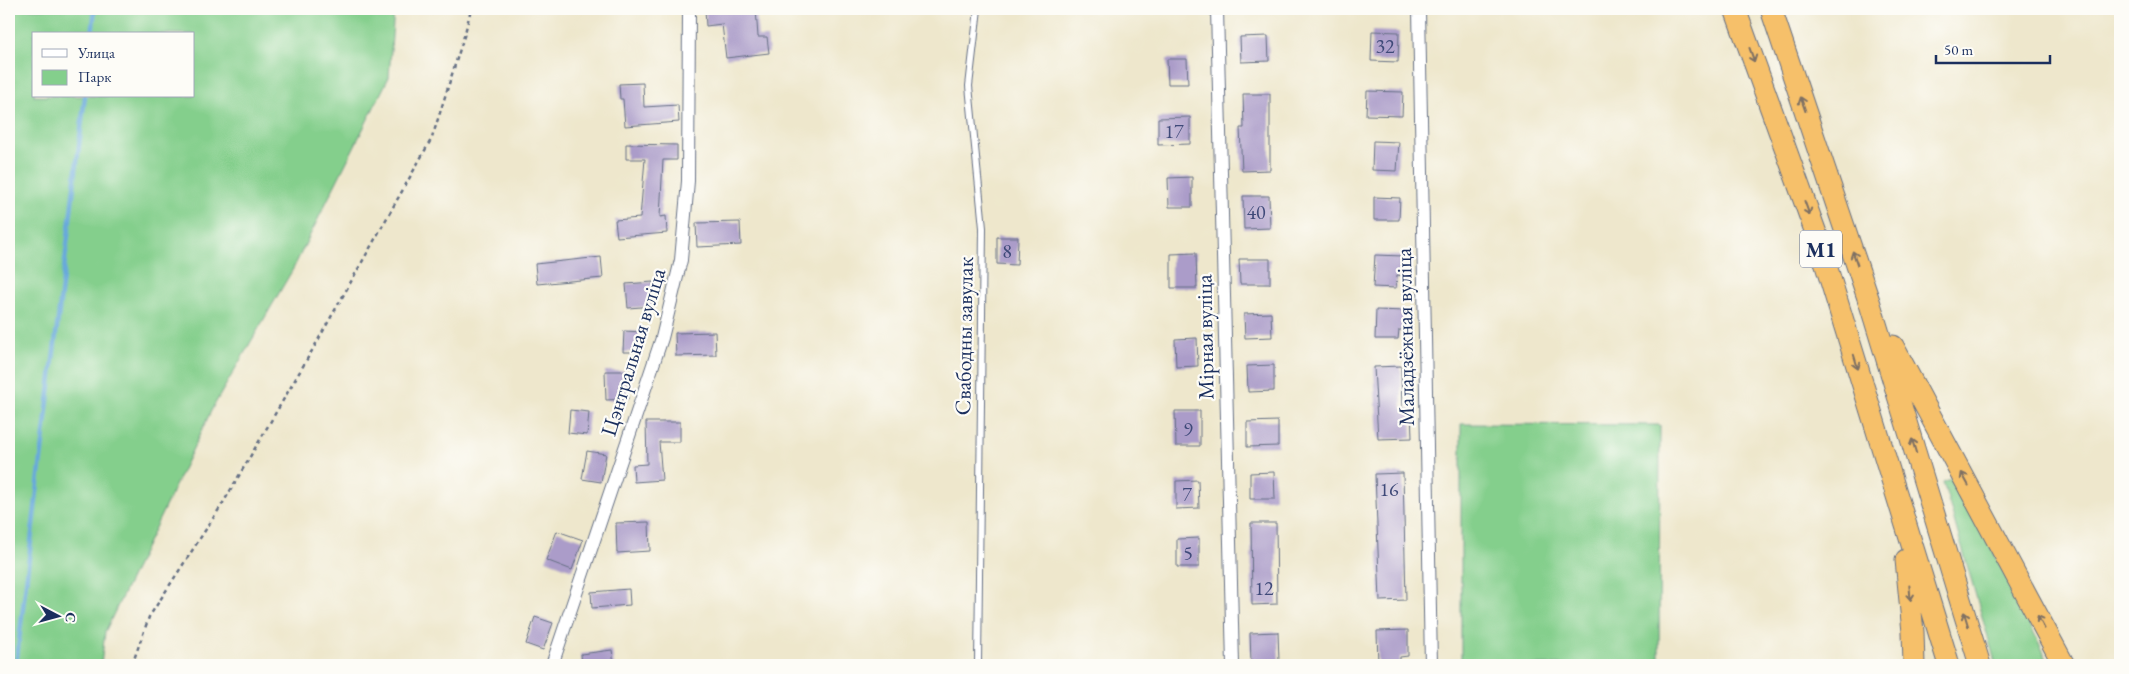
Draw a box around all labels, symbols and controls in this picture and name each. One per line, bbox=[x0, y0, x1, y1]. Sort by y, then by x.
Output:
legend bbox=[32, 32, 195, 98]
scale bar bbox=[1936, 32, 2050, 64]
house number: 32 bbox=[1375, 33, 1395, 59]
text: 50 m bbox=[1944, 40, 1973, 59]
text: Улица bbox=[77, 43, 115, 62]
one-way arrow bbox=[1748, 46, 1757, 62]
text: Парк bbox=[78, 67, 111, 86]
one-way arrow bbox=[1798, 97, 1807, 112]
house number: 17 bbox=[1164, 118, 1184, 144]
house number: 40 bbox=[1246, 199, 1266, 225]
one-way arrow bbox=[1803, 199, 1812, 215]
road number: М1 bbox=[1800, 230, 1842, 268]
house number: 8 bbox=[1002, 238, 1012, 264]
street label: Маладзёжная вуліца bbox=[1389, 247, 1421, 426]
one-way arrow bbox=[1850, 251, 1859, 266]
street label: Свабодны завулак bbox=[948, 256, 980, 416]
street label: Цэнтральная вуліца bbox=[594, 264, 672, 439]
street label: Мірная вуліца bbox=[1189, 274, 1221, 400]
one-way arrow bbox=[1852, 354, 1862, 370]
house number: 9 bbox=[1183, 416, 1193, 442]
one-way arrow bbox=[1908, 439, 1918, 455]
one-way arrow bbox=[1959, 472, 1969, 487]
house number: 16 bbox=[1379, 476, 1399, 502]
house number: 7 bbox=[1182, 481, 1192, 507]
house number: 5 bbox=[1183, 540, 1193, 566]
house number: 12 bbox=[1254, 575, 1274, 601]
one-way arrow bbox=[1906, 585, 1915, 601]
north arrow bbox=[32, 592, 82, 642]
text: С bbox=[61, 611, 80, 623]
one-way arrow bbox=[1961, 611, 1971, 627]
one-way arrow bbox=[2036, 615, 2045, 630]

